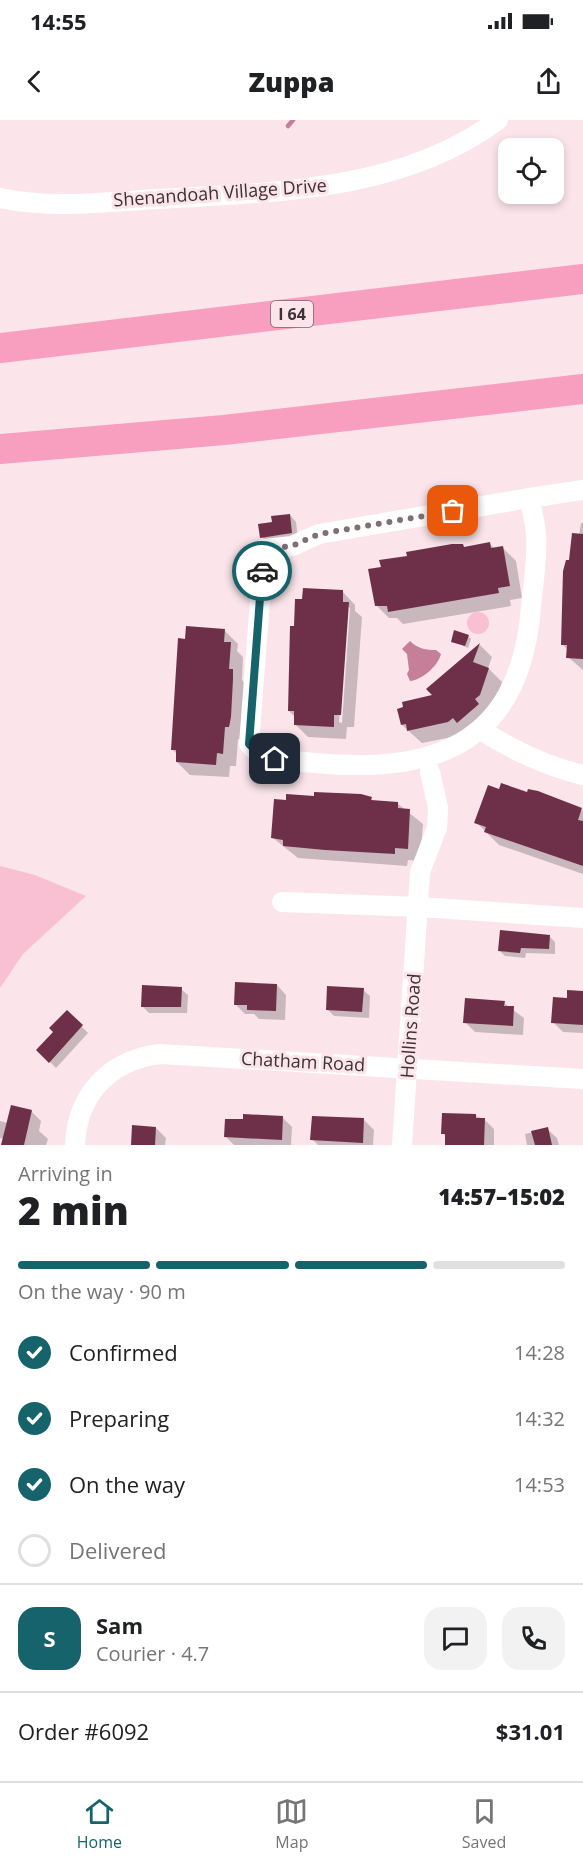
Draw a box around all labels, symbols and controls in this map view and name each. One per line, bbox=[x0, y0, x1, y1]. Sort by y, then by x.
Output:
text: 14:55 bbox=[30, 6, 87, 36]
text: Zuppa bbox=[248, 63, 335, 100]
icon: back bbox=[18, 65, 51, 98]
icon: share bbox=[532, 65, 565, 98]
map controls bbox=[498, 138, 564, 204]
button: locate bbox=[498, 138, 564, 204]
street label: Shenandoah Village Drive bbox=[113, 173, 327, 211]
road number: I 64 bbox=[271, 301, 313, 327]
pin bbox=[427, 485, 478, 536]
icon: bag bbox=[436, 494, 469, 527]
courier bbox=[232, 541, 292, 601]
icon: car bbox=[246, 555, 279, 588]
pin bbox=[249, 733, 300, 784]
icon: home bbox=[258, 742, 291, 775]
street label: Hollins Road bbox=[394, 973, 426, 1079]
street label: Chatham Road bbox=[240, 1046, 366, 1076]
text: Arriving in bbox=[18, 1160, 113, 1187]
text: 14:57–15:02 bbox=[438, 1181, 565, 1211]
text: 2 min bbox=[18, 1183, 129, 1236]
text: On the way · 90 m bbox=[18, 1278, 186, 1305]
icon: check bbox=[18, 1336, 51, 1369]
text: Confirmed bbox=[69, 1337, 178, 1367]
text: 14:28 bbox=[514, 1339, 565, 1366]
icon: check bbox=[18, 1402, 51, 1435]
text: Preparing bbox=[69, 1403, 169, 1433]
text: 14:32 bbox=[514, 1405, 565, 1432]
icon: check bbox=[18, 1468, 51, 1501]
text: On the way bbox=[69, 1469, 185, 1499]
text: 14:53 bbox=[514, 1471, 565, 1498]
text: Delivered bbox=[69, 1535, 167, 1565]
button: chat bbox=[424, 1607, 487, 1670]
button: phone bbox=[502, 1607, 565, 1670]
text: Sam bbox=[96, 1610, 143, 1640]
text: S bbox=[43, 1623, 56, 1653]
text: Courier · 4.7 bbox=[96, 1640, 209, 1667]
text: Order #6092 bbox=[18, 1716, 149, 1746]
text: $31.01 bbox=[496, 1716, 565, 1746]
tab: Home bbox=[77, 1795, 122, 1853]
tab: Map bbox=[275, 1795, 308, 1853]
tab: Saved bbox=[462, 1795, 506, 1853]

